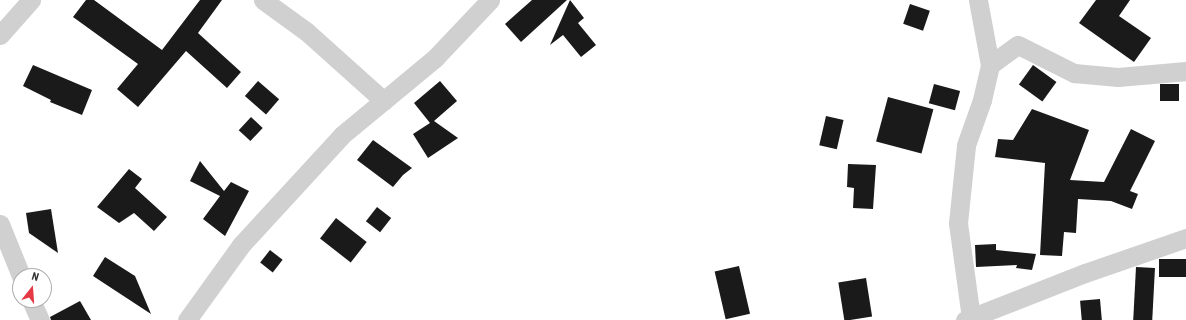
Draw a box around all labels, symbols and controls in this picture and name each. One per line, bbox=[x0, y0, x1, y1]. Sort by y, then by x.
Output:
north arrow bbox=[12, 268, 52, 308]
text: N bbox=[30, 270, 40, 284]

